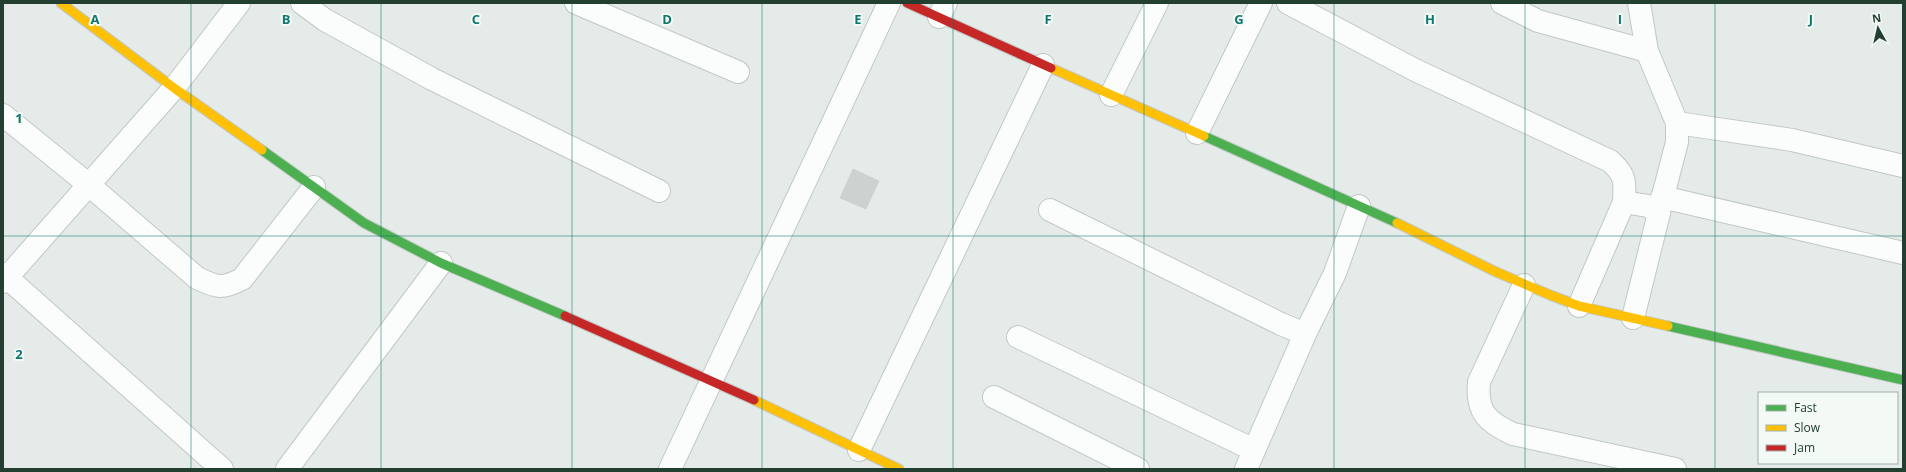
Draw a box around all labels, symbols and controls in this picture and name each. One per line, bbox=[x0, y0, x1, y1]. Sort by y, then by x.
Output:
north arrow bbox=[1858, 8, 1898, 48]
text: A bbox=[91, 10, 100, 28]
text: B bbox=[282, 10, 291, 28]
text: C bbox=[472, 10, 480, 28]
text: D bbox=[662, 10, 672, 28]
text: E bbox=[854, 10, 862, 28]
text: F bbox=[1044, 10, 1052, 28]
text: G bbox=[1234, 10, 1244, 28]
text: H bbox=[1425, 10, 1435, 28]
text: I bbox=[1618, 10, 1622, 28]
text: J bbox=[1808, 10, 1813, 28]
text: N bbox=[1871, 10, 1882, 26]
text: 1 bbox=[15, 109, 23, 127]
text: 2 bbox=[15, 345, 23, 363]
legend bbox=[1758, 392, 1898, 464]
text: Fast bbox=[1794, 399, 1817, 416]
text: Slow bbox=[1794, 419, 1821, 436]
text: Jam bbox=[1793, 439, 1815, 456]

